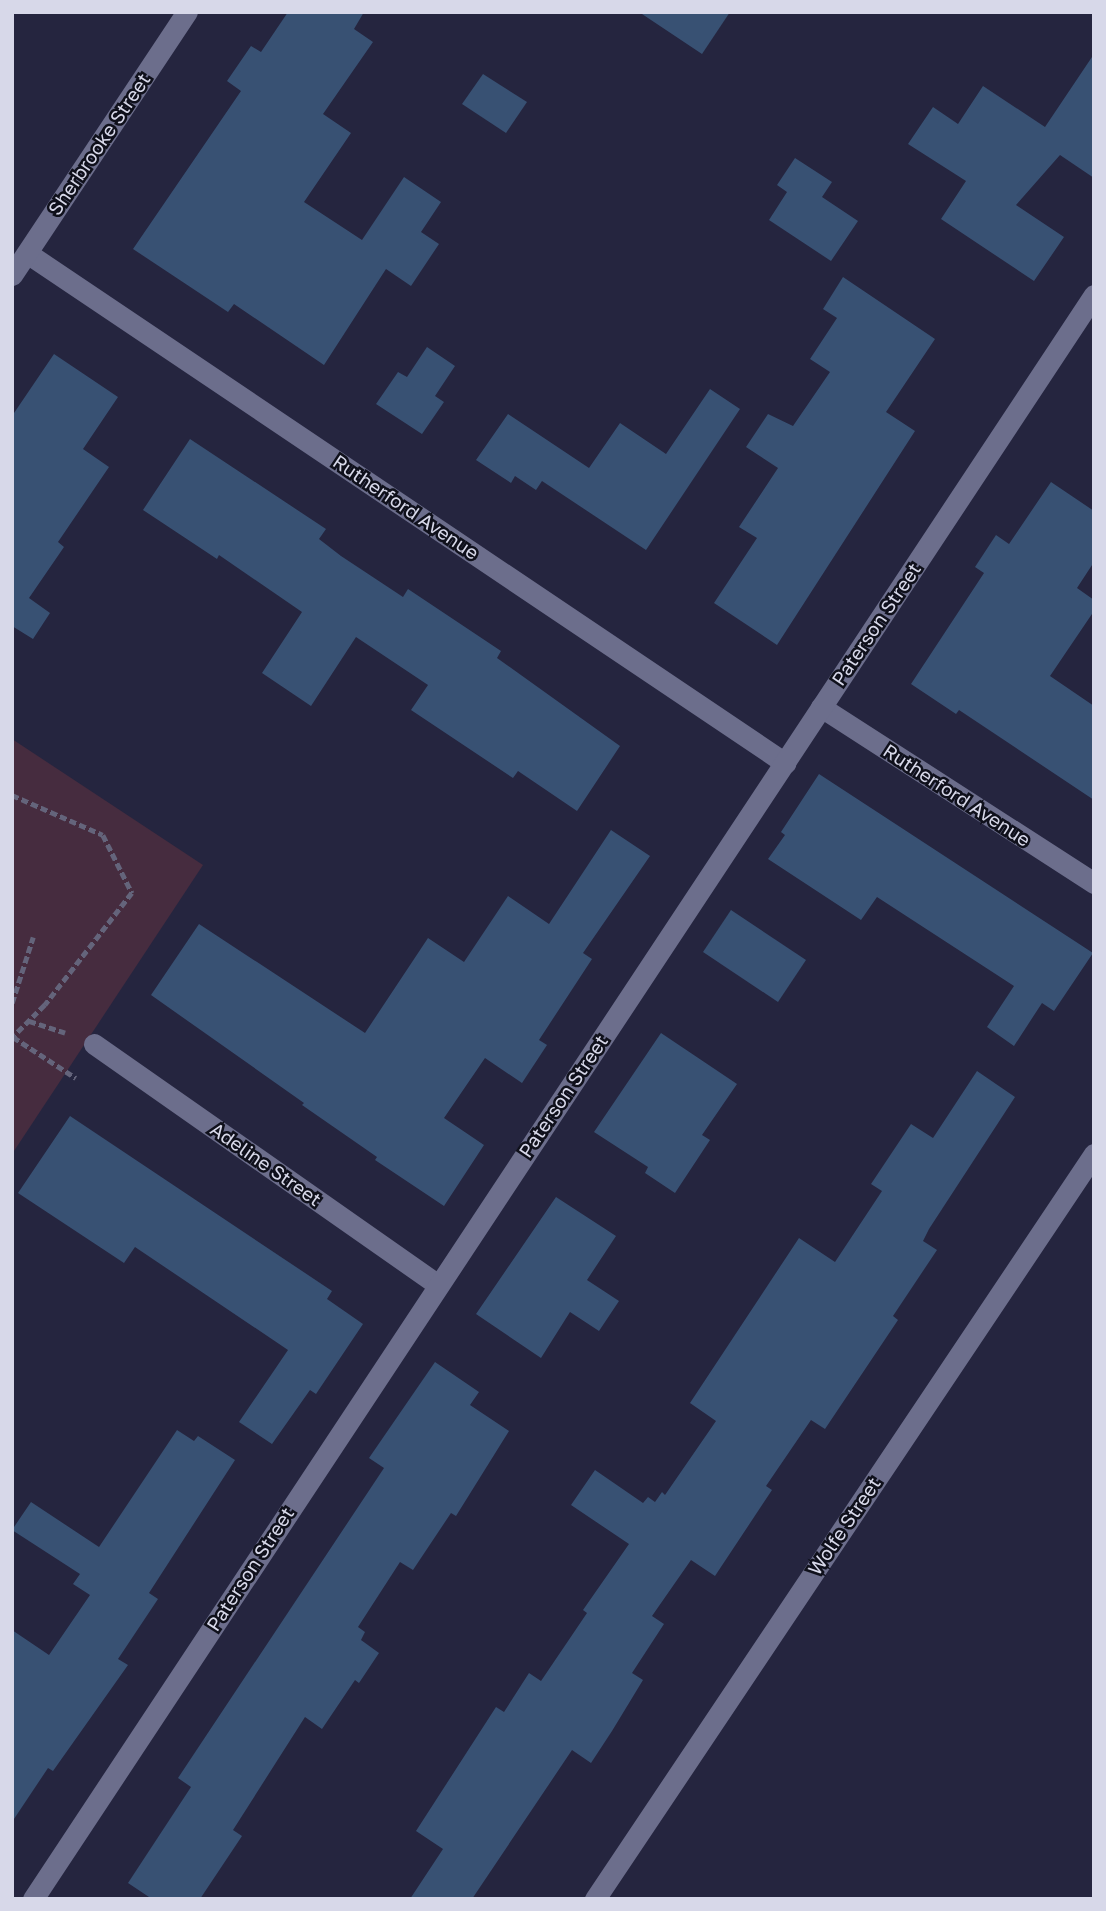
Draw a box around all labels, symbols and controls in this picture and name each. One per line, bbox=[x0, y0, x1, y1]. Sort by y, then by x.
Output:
street label: Sherbrooke Street bbox=[43, 69, 155, 219]
street label: Rutherford Avenue bbox=[329, 450, 483, 564]
street label: Paterson Street bbox=[827, 558, 925, 690]
street label: Rutherford Avenue bbox=[879, 739, 1035, 851]
street label: Paterson Street bbox=[514, 1030, 612, 1162]
street label: Adeline Street bbox=[206, 1117, 326, 1211]
street label: Wolfe Street bbox=[803, 1473, 885, 1579]
street label: Paterson Street bbox=[202, 1503, 298, 1635]

